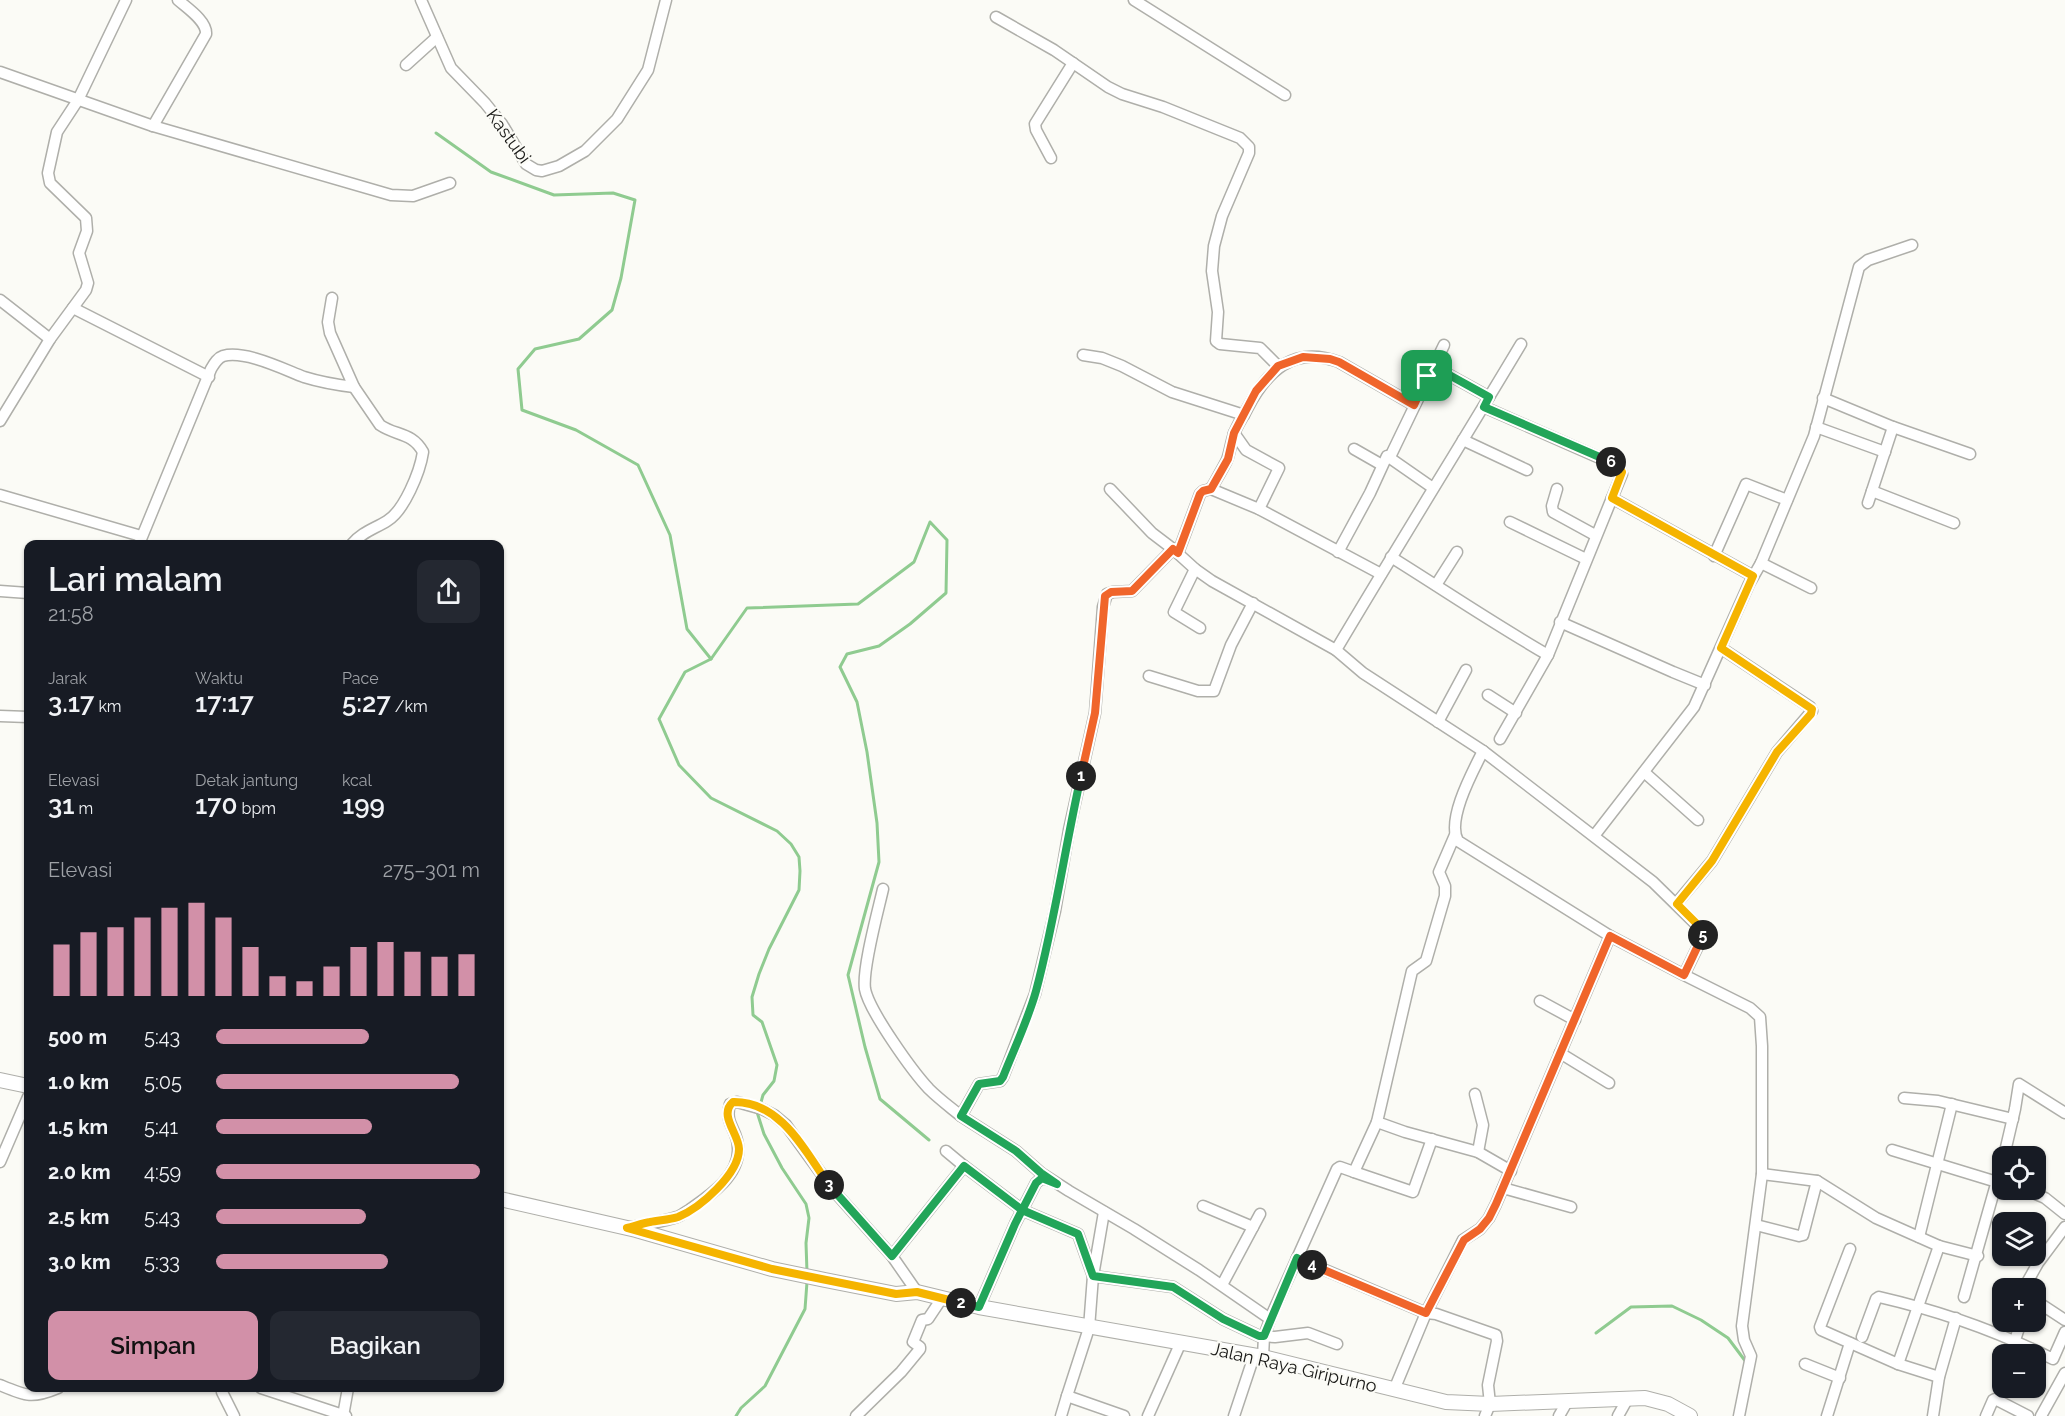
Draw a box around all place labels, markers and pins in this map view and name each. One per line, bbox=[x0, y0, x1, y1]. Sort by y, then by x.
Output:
pin bbox=[1401, 350, 1452, 401]
pin: 6 bbox=[1596, 447, 1626, 477]
pin: 1 bbox=[1066, 761, 1096, 791]
pin: 5 bbox=[1688, 920, 1718, 950]
pin: 3 bbox=[814, 1170, 844, 1200]
pin: 4 bbox=[1297, 1250, 1327, 1280]
pin: 2 bbox=[946, 1288, 976, 1318]

